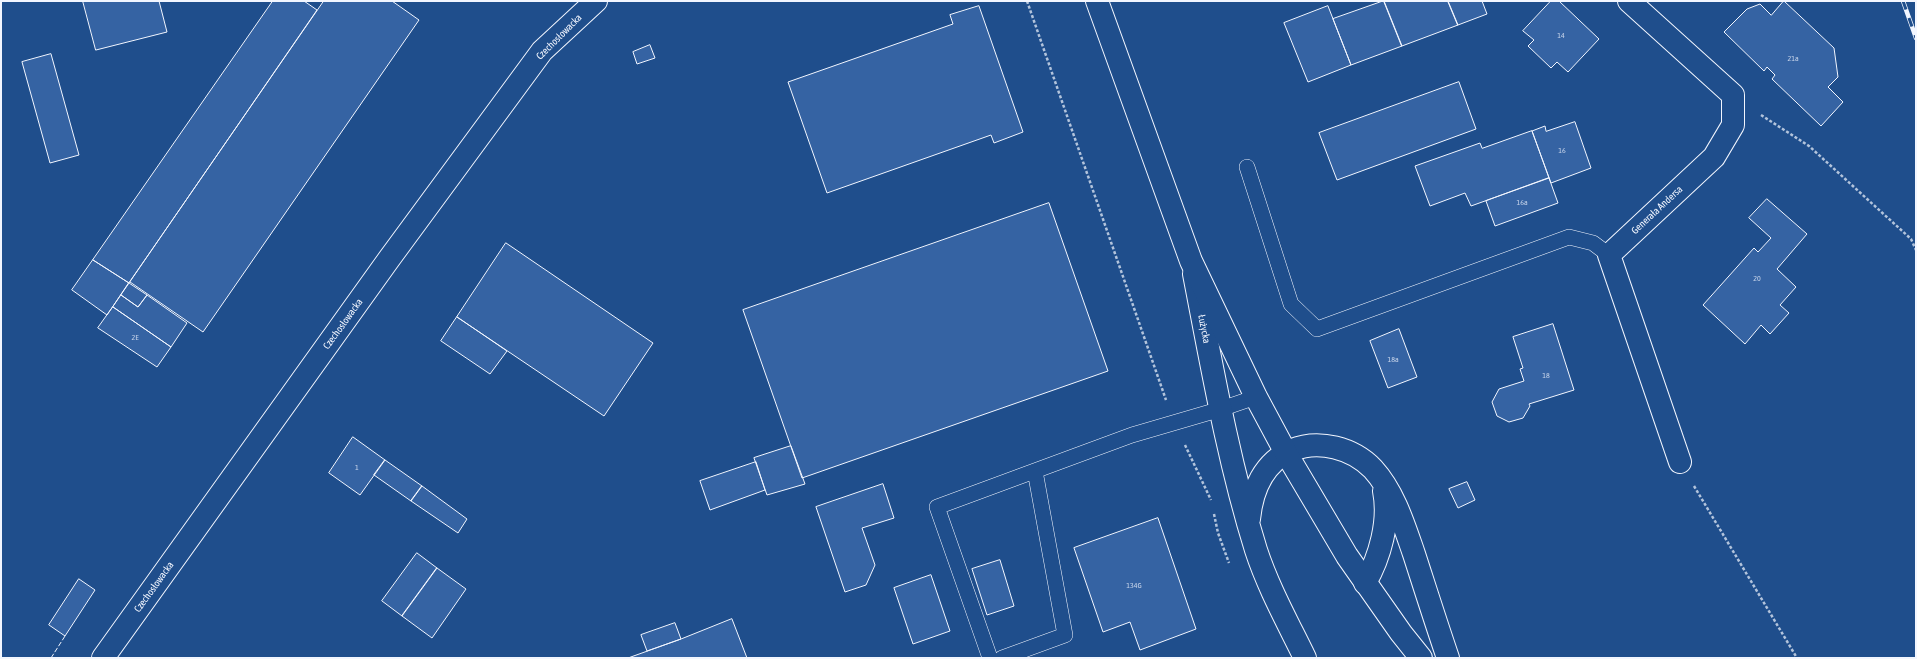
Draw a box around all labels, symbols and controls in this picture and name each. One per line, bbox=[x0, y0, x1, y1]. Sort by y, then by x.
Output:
street label: Czechosłowacka bbox=[534, 12, 584, 62]
house number: 14 bbox=[1557, 30, 1565, 40]
house number: 21a bbox=[1787, 53, 1799, 63]
house number: 16 bbox=[1558, 145, 1566, 155]
street label: Generała Andersa bbox=[1629, 183, 1685, 237]
house number: 16a bbox=[1516, 197, 1528, 207]
house number: 20 bbox=[1753, 273, 1761, 283]
street label: Czechosłowacka bbox=[321, 296, 365, 352]
street label: Łużycka bbox=[1195, 314, 1213, 344]
house number: 2E bbox=[131, 332, 139, 342]
house number: 18a bbox=[1387, 354, 1399, 364]
house number: 18 bbox=[1542, 370, 1550, 380]
house number: 1 bbox=[355, 462, 359, 472]
street label: Czechosłowacka bbox=[132, 559, 176, 615]
house number: 134G bbox=[1126, 580, 1142, 590]

